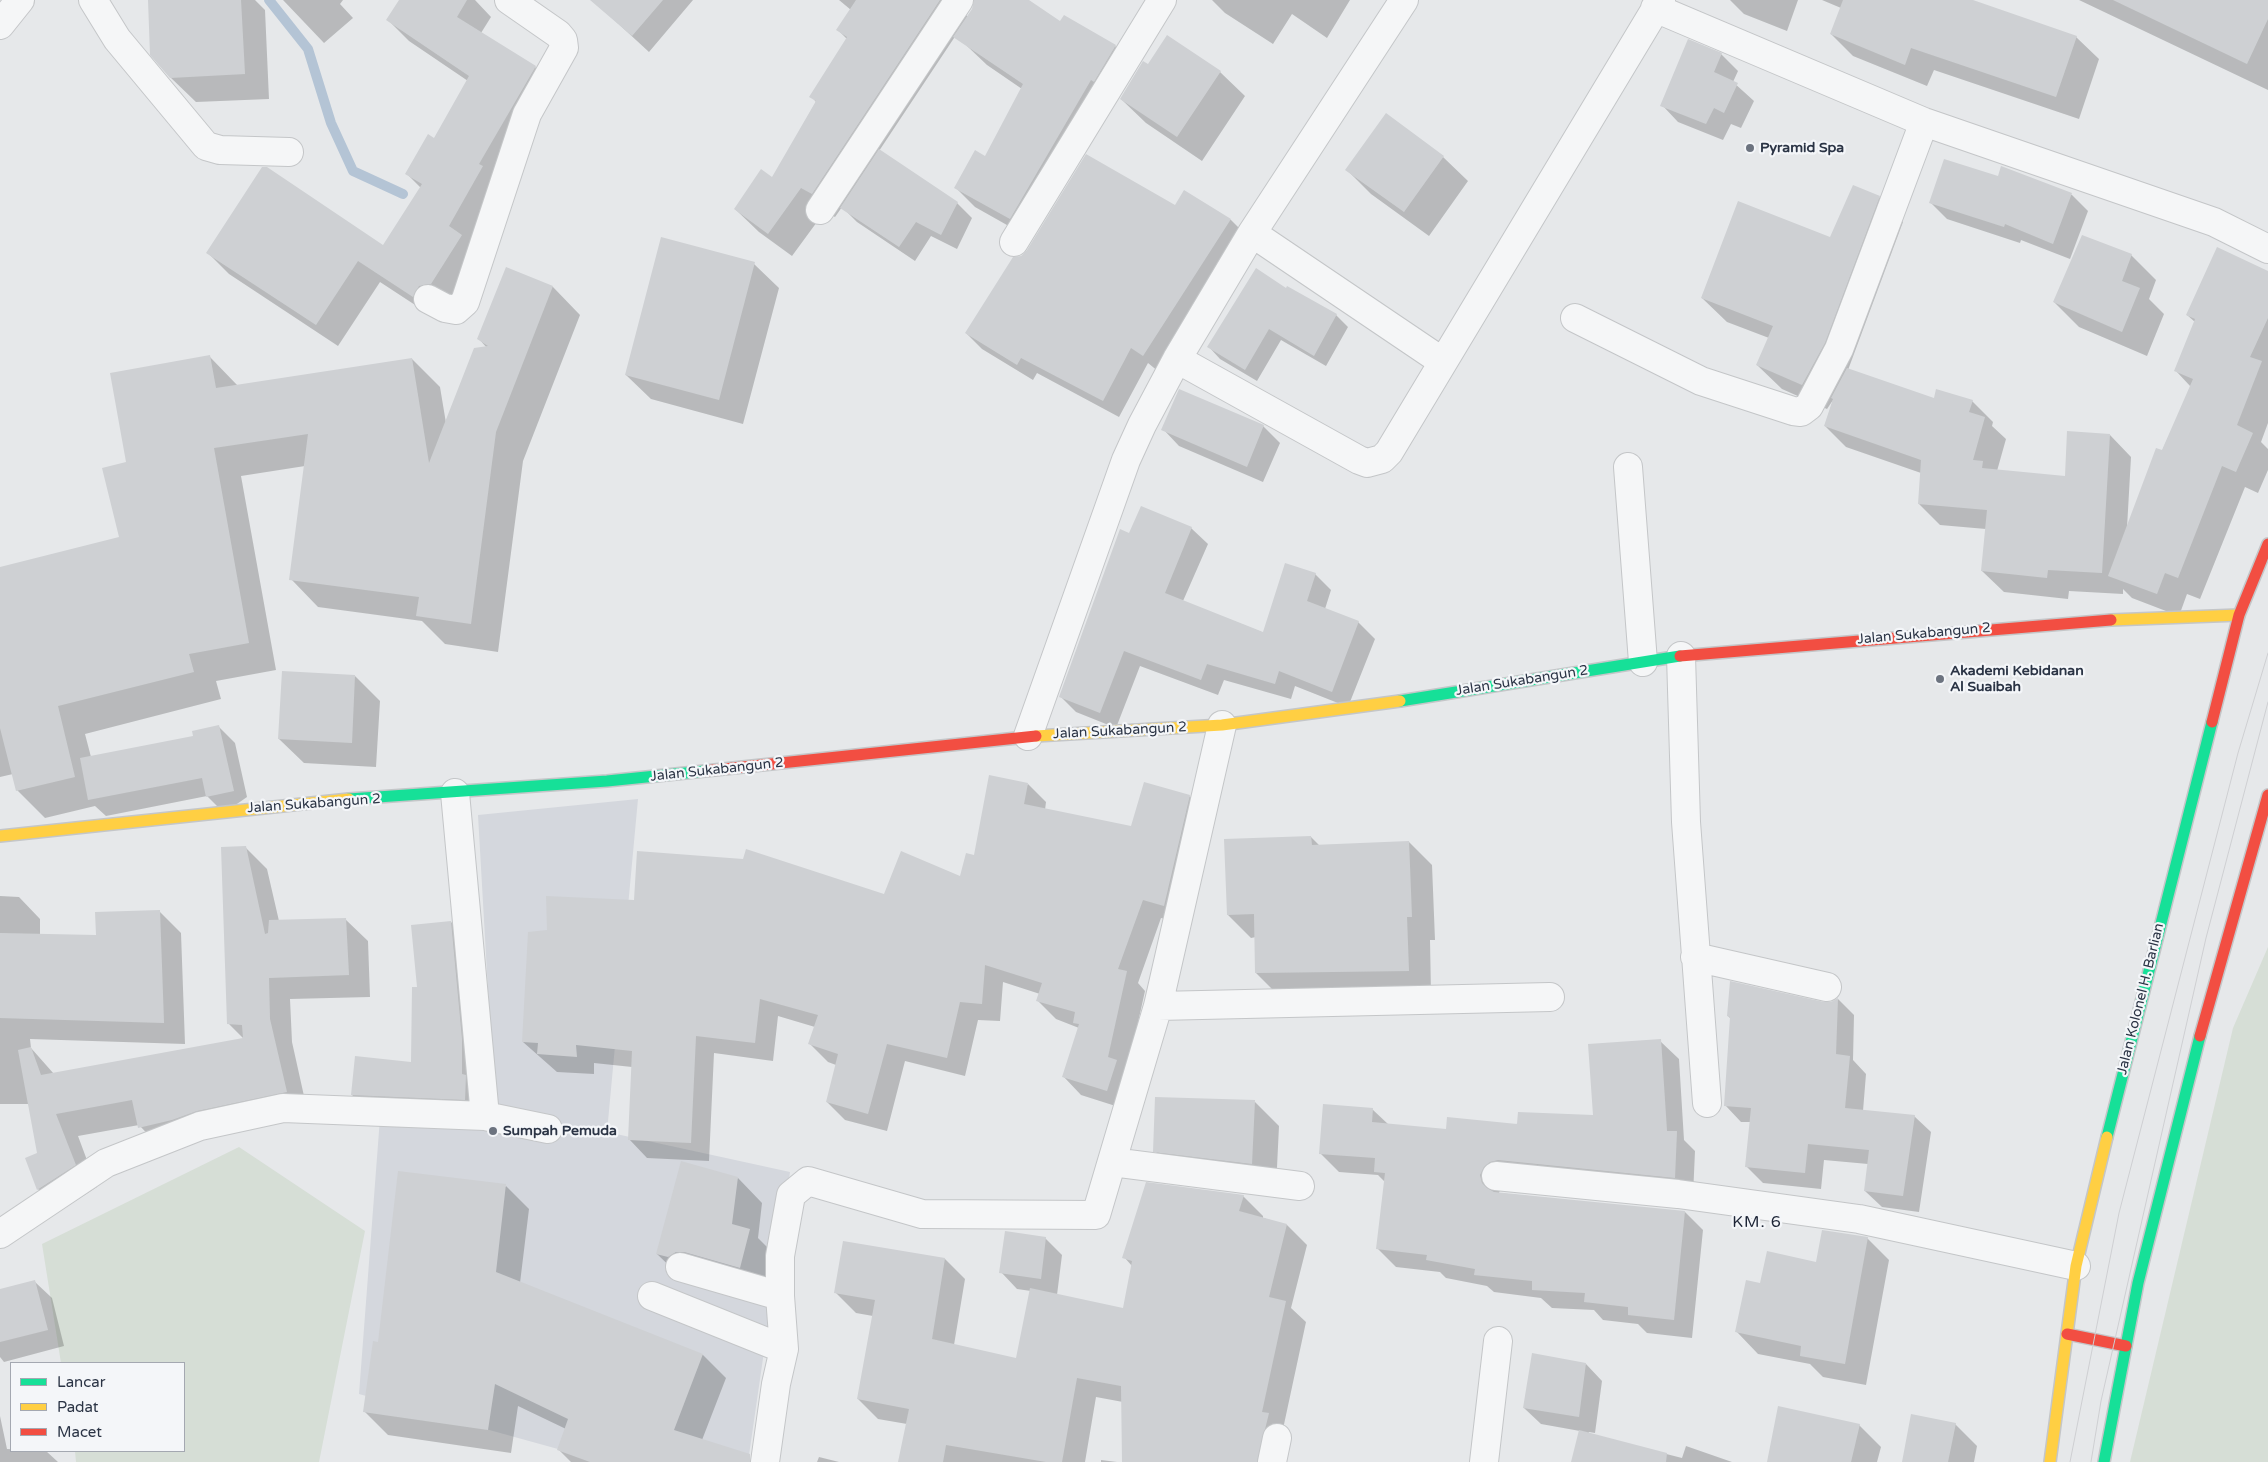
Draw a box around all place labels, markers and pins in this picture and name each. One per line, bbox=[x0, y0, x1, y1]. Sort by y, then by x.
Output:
place label: Pyramid Spa bbox=[1760, 140, 1844, 156]
marker: Pyramid Spa bbox=[1744, 142, 1756, 154]
place label: Akademi Kebidanan Al Suaibah bbox=[1950, 663, 2084, 696]
marker: Akademi Kebidanan Al Suaibah bbox=[1934, 673, 1946, 685]
place label: Sumpah Pemuda bbox=[503, 1123, 617, 1139]
marker: Sumpah Pemuda bbox=[487, 1125, 499, 1137]

